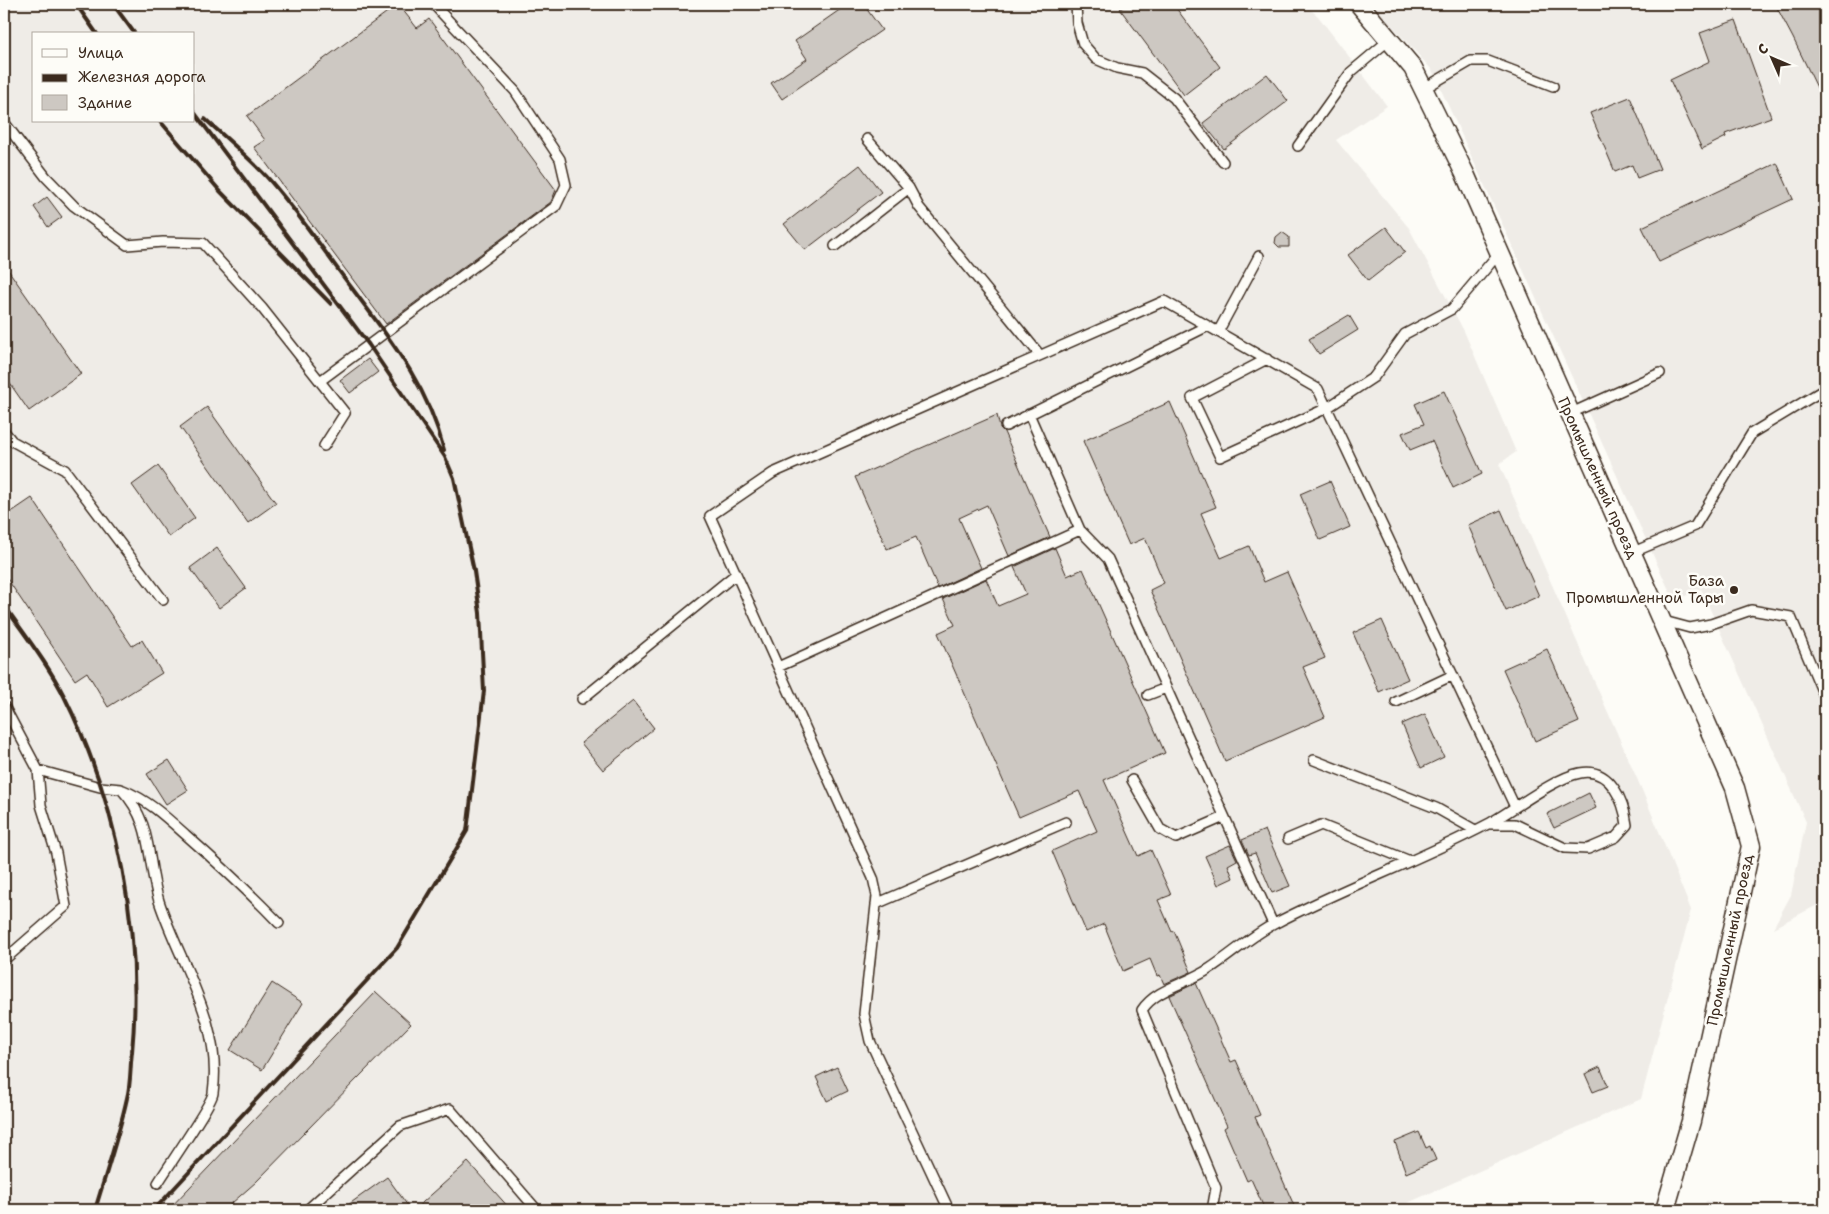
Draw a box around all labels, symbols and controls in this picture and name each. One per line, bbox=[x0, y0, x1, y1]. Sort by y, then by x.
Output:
legend bbox=[32, 32, 195, 122]
north arrow bbox=[1746, 32, 1796, 82]
text: С bbox=[1753, 39, 1772, 58]
text: Улица bbox=[78, 43, 124, 63]
text: Железная дорога bbox=[78, 67, 206, 87]
text: Здание bbox=[78, 93, 132, 113]
street label: Промышленный проезд bbox=[1553, 394, 1643, 562]
place label: База Промышленной Тары bbox=[1566, 571, 1725, 608]
marker: База Промышленной Тары bbox=[1728, 584, 1740, 596]
street label: Промышленный проезд bbox=[1702, 852, 1758, 1028]

